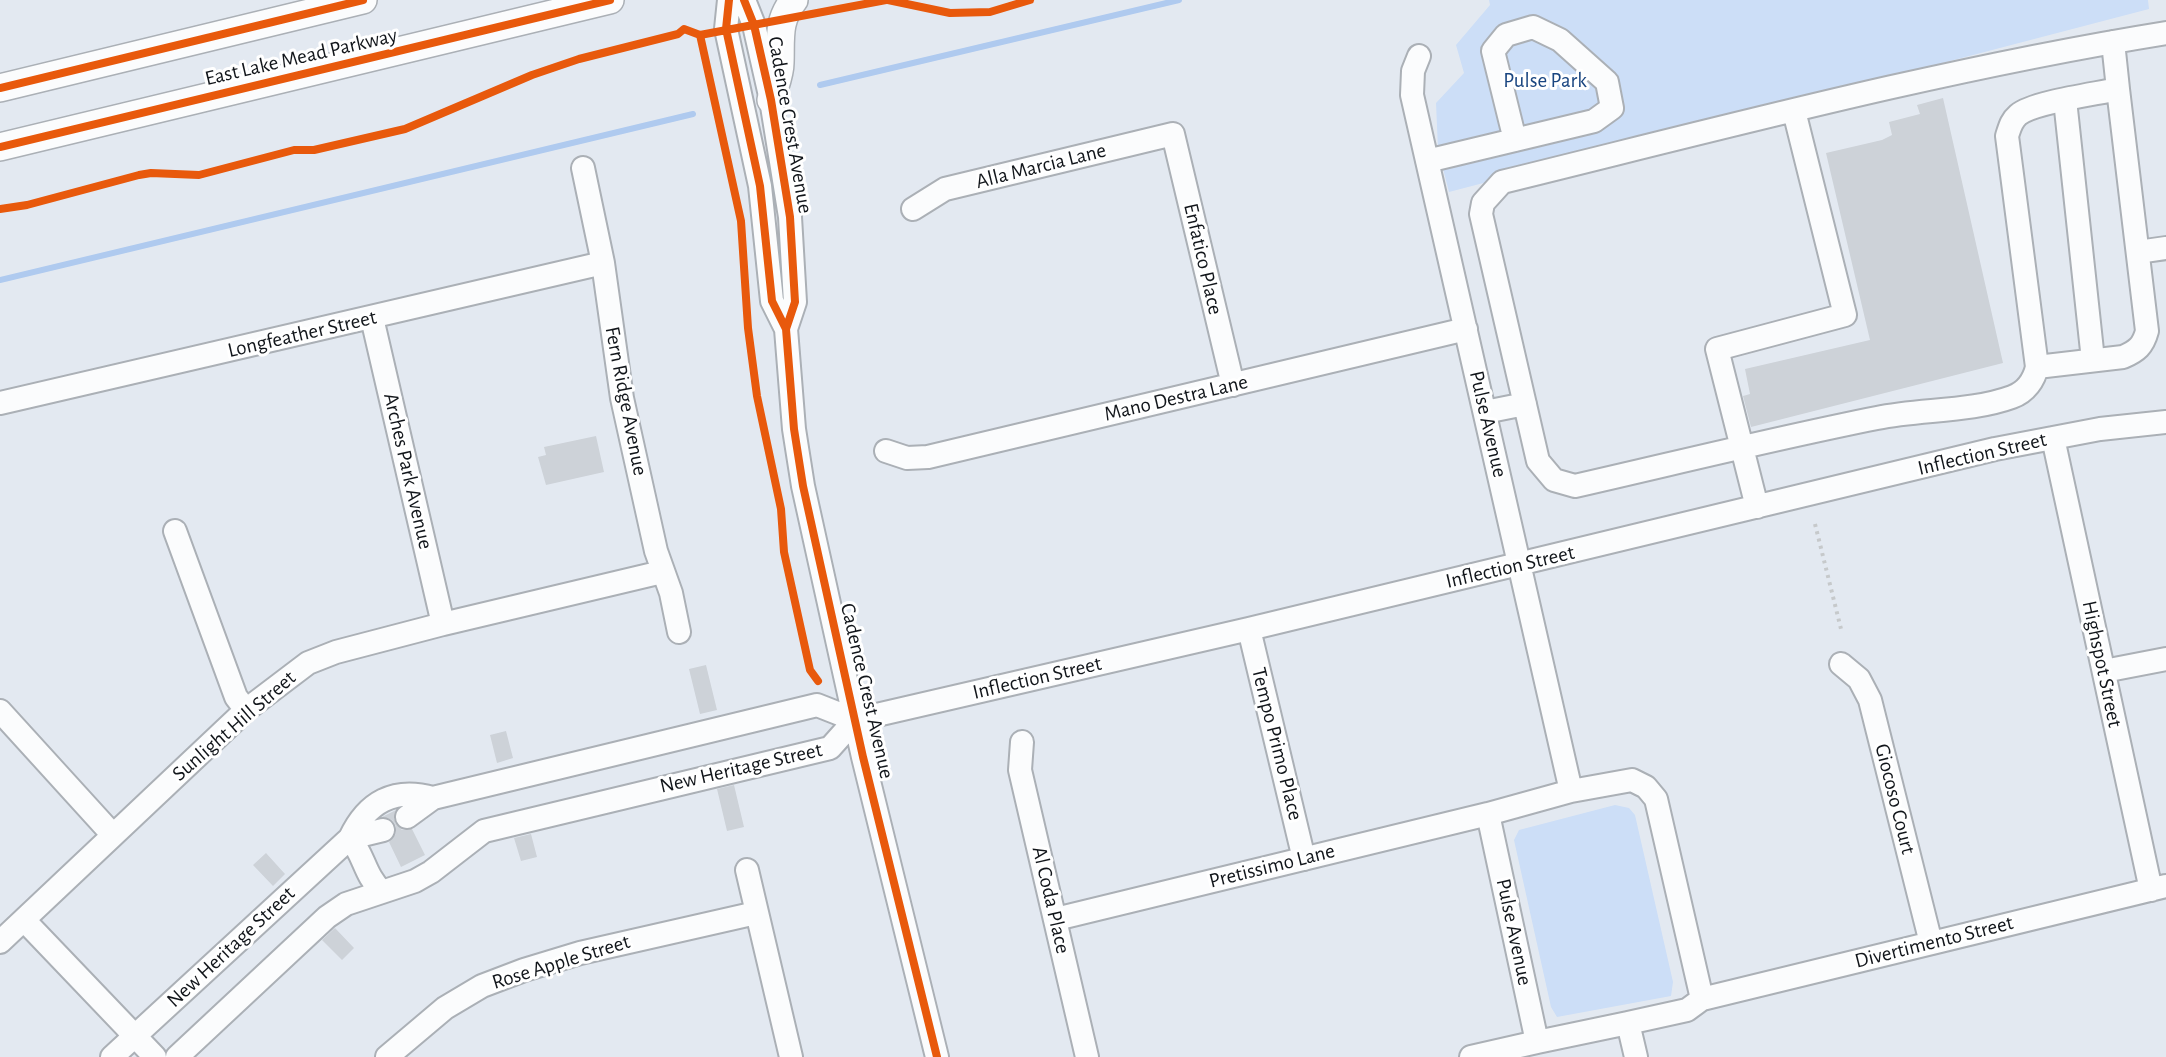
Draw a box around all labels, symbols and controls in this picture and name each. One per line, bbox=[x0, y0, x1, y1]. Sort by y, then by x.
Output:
street label: East Lake Mead Parkway bbox=[202, 23, 400, 91]
street label: Cadence Crest Avenue bbox=[762, 35, 818, 215]
park label: Pulse Park bbox=[1503, 68, 1587, 94]
street label: Alla Marcia Lane bbox=[973, 138, 1109, 194]
street label: Enfatico Place bbox=[1178, 201, 1228, 317]
street label: Longfeather Street bbox=[225, 305, 379, 363]
street label: Fern Ridge Avenue bbox=[599, 324, 653, 478]
street label: Pulse Avenue bbox=[1464, 368, 1512, 480]
street label: Mano Destra Lane bbox=[1102, 369, 1250, 427]
street label: Arches Park Avenue bbox=[378, 390, 438, 552]
street label: Inflection Street bbox=[1915, 427, 2049, 481]
street label: Inflection Street bbox=[1443, 540, 1577, 594]
street label: Highspot Street bbox=[2076, 598, 2128, 730]
street label: Cadence Crest Avenue bbox=[835, 601, 899, 781]
street label: Inflection Street bbox=[970, 651, 1104, 705]
street label: Sunlight Hill Street bbox=[167, 665, 301, 787]
street label: Tempo Primo Place bbox=[1246, 665, 1308, 823]
street label: New Heritage Street bbox=[657, 737, 825, 799]
street label: Giocoso Court bbox=[1869, 741, 1921, 857]
street label: Pretissimo Lane bbox=[1206, 838, 1338, 894]
street label: Al Coda Place bbox=[1026, 844, 1076, 956]
street label: Pulse Avenue bbox=[1490, 876, 1538, 988]
street label: New Heritage Street bbox=[162, 881, 300, 1013]
street label: Divertimento Street bbox=[1852, 910, 2016, 974]
street label: Rose Apple Street bbox=[489, 929, 633, 995]

